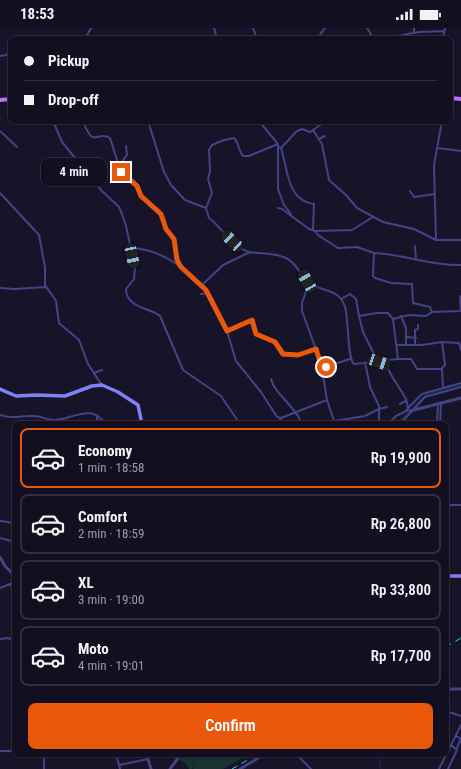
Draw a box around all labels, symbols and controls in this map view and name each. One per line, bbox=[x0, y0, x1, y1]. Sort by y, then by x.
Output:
text: 18:53 bbox=[20, 5, 54, 23]
text: Pickup bbox=[48, 52, 89, 70]
text: Drop-off bbox=[48, 91, 99, 109]
callout: 4 min bbox=[41, 158, 107, 186]
route end bbox=[112, 163, 130, 181]
text: 4 min bbox=[60, 164, 88, 179]
car bbox=[219, 228, 245, 254]
car bbox=[124, 243, 140, 269]
car bbox=[296, 268, 318, 294]
car bbox=[366, 352, 392, 372]
route start bbox=[317, 358, 335, 376]
icon: car bbox=[30, 440, 66, 476]
text: Economy bbox=[78, 442, 132, 460]
text: Rp 19,900 bbox=[371, 449, 431, 467]
text: 1 min · 18:58 bbox=[78, 460, 144, 475]
icon: car bbox=[30, 506, 66, 542]
text: Comfort bbox=[78, 508, 127, 526]
text: Rp 26,800 bbox=[371, 515, 431, 533]
text: 2 min · 18:59 bbox=[78, 526, 144, 541]
icon: car bbox=[30, 572, 66, 608]
text: XL bbox=[78, 574, 94, 592]
text: Rp 33,800 bbox=[371, 581, 431, 599]
text: 3 min · 19:00 bbox=[78, 592, 144, 607]
icon: car bbox=[30, 638, 66, 674]
text: Moto bbox=[78, 640, 109, 658]
text: Rp 17,700 bbox=[371, 647, 431, 665]
text: 4 min · 19:01 bbox=[78, 658, 144, 673]
button: Confirm bbox=[28, 703, 433, 749]

